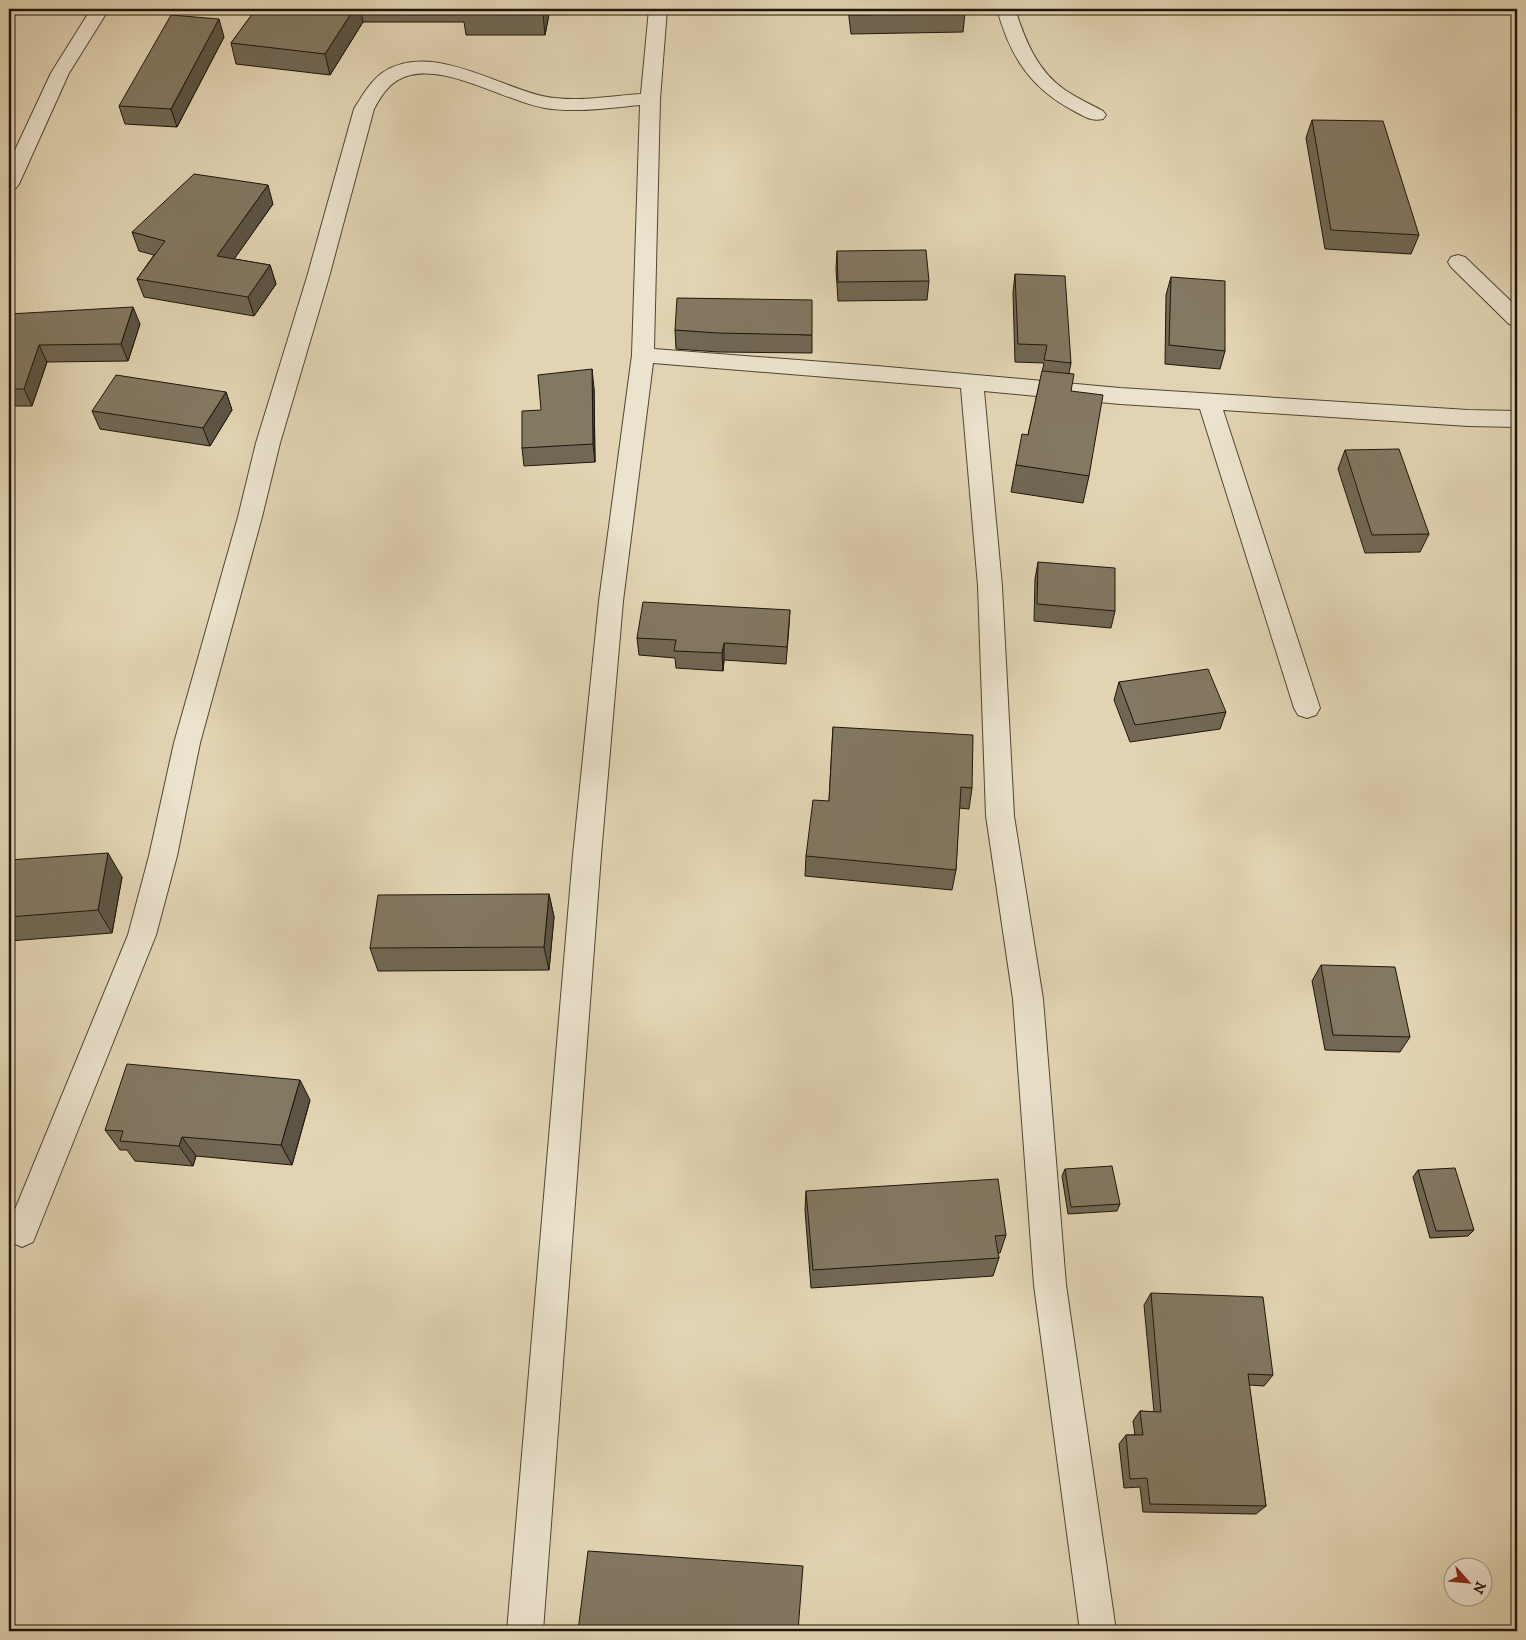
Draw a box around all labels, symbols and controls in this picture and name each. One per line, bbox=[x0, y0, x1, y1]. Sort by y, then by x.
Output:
north arrow bbox=[1444, 1558, 1494, 1608]
text: N bbox=[1468, 1578, 1489, 1597]

